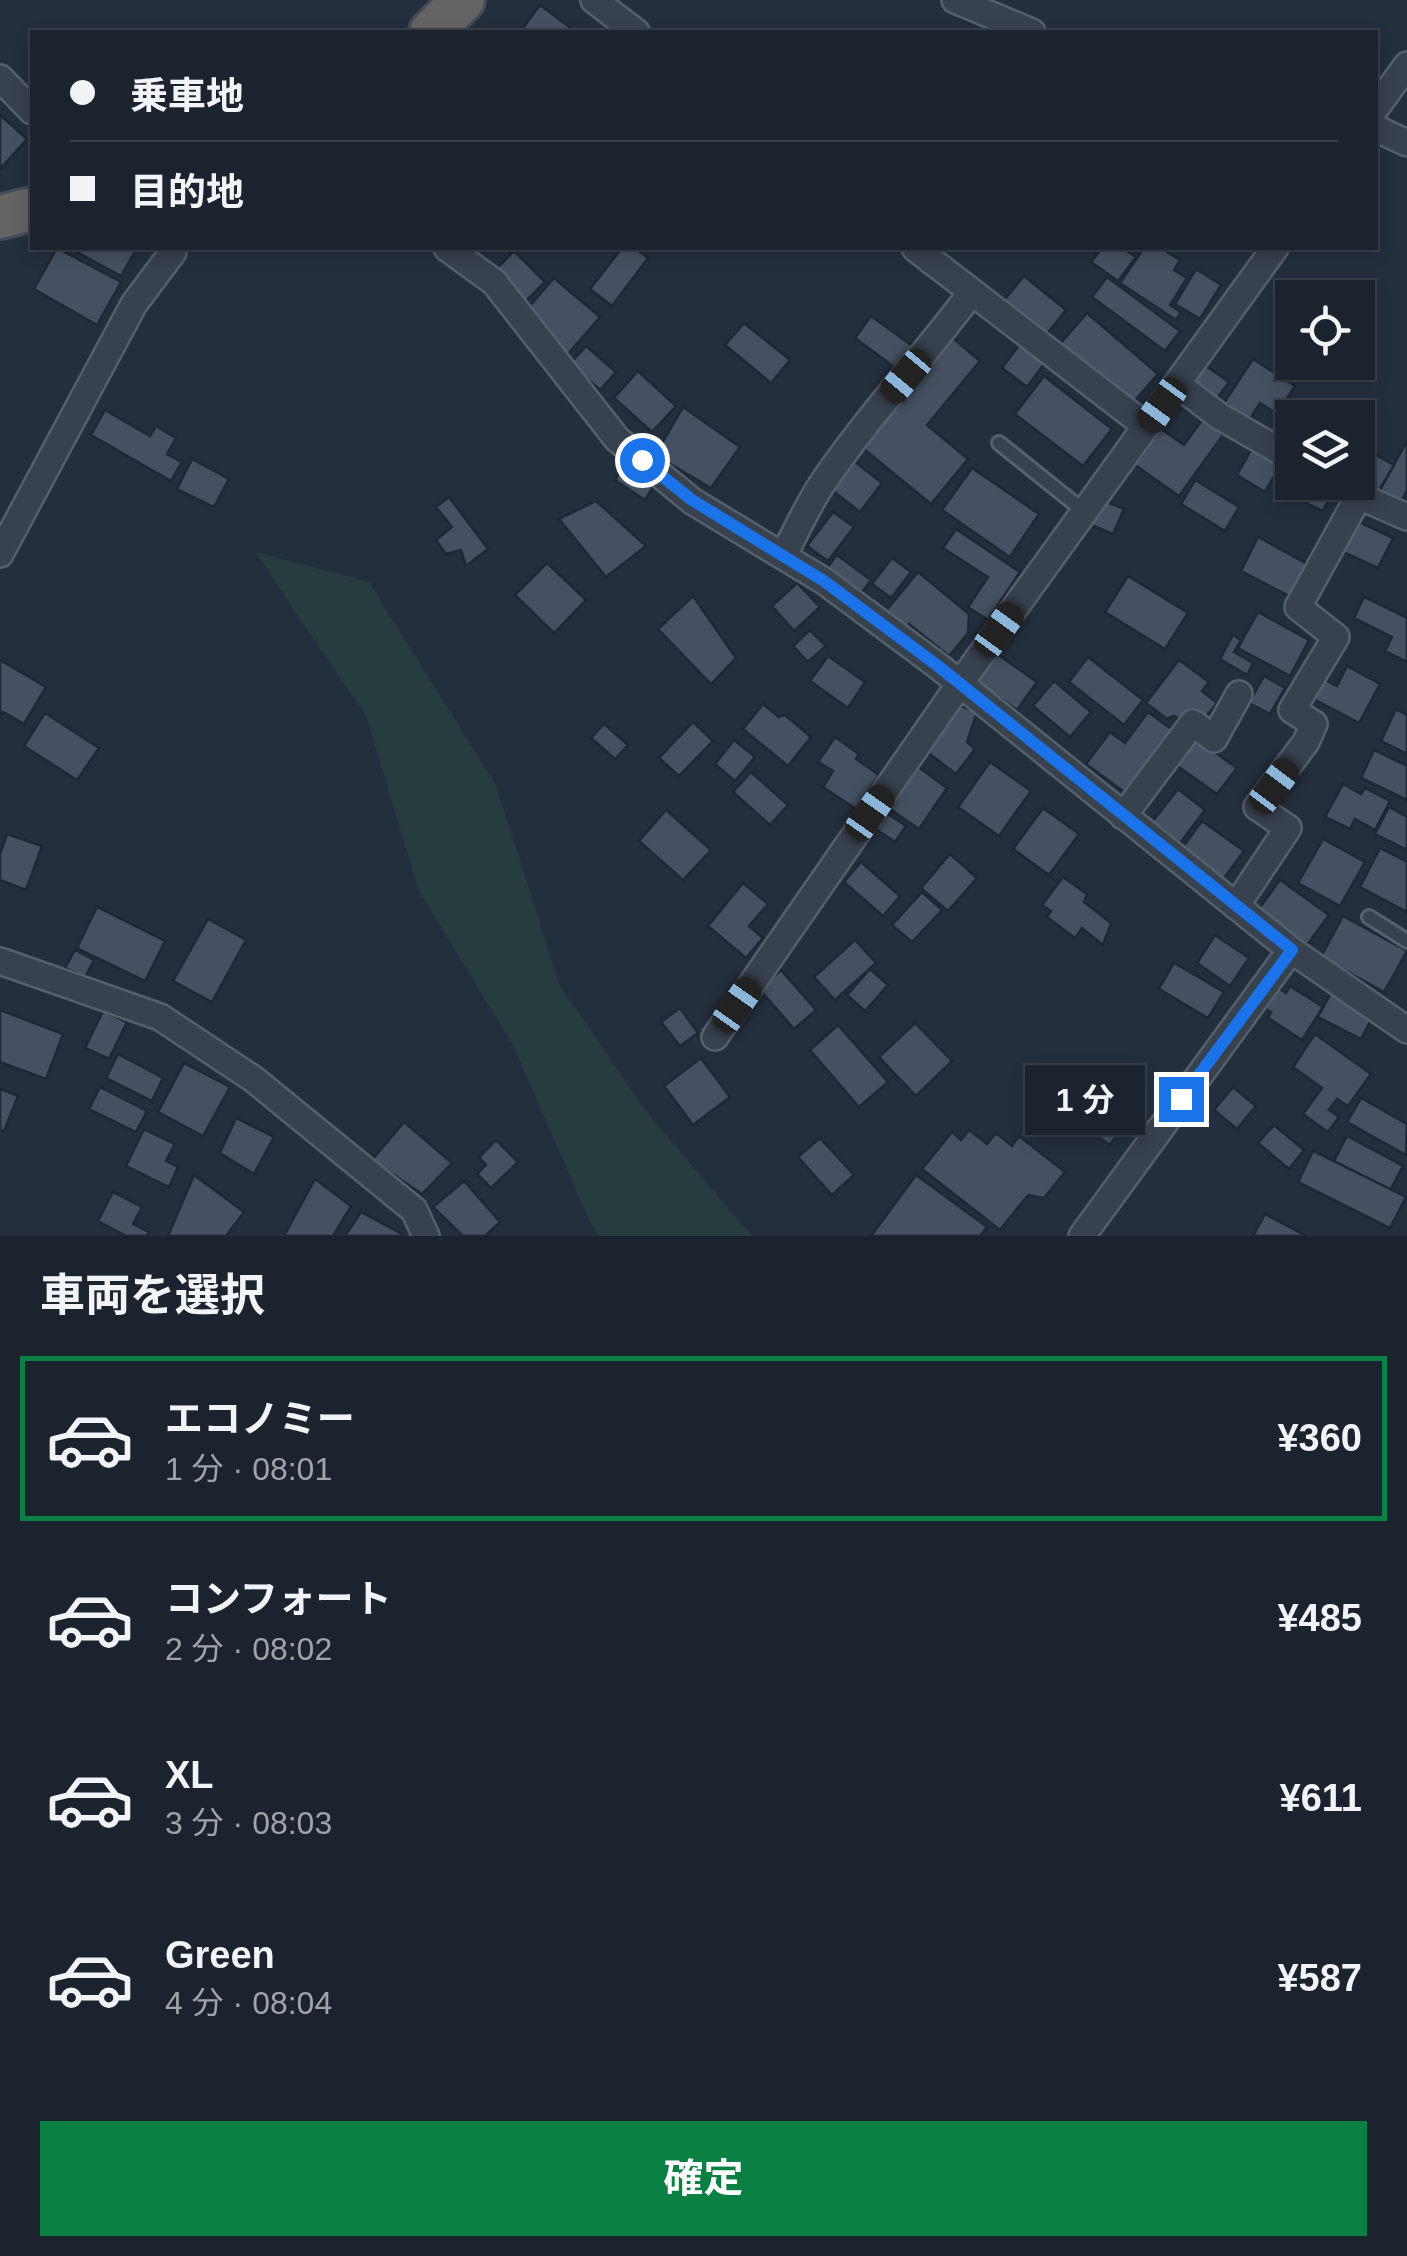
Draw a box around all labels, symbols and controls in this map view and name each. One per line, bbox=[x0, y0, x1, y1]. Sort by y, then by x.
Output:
text: 乗車地 bbox=[130, 75, 244, 117]
text: 目的地 bbox=[130, 171, 244, 213]
map controls bbox=[1275, 280, 1375, 500]
button: locate bbox=[1275, 280, 1375, 380]
car bbox=[875, 343, 937, 409]
car bbox=[1132, 372, 1192, 438]
button: layers bbox=[1275, 400, 1375, 500]
route start bbox=[620, 438, 665, 483]
car bbox=[969, 597, 1029, 663]
car bbox=[1244, 753, 1304, 819]
car bbox=[841, 780, 899, 846]
car bbox=[708, 972, 766, 1038]
callout: 1 分 bbox=[1026, 1064, 1146, 1134]
route end bbox=[1159, 1077, 1204, 1122]
text: 1 分 bbox=[1056, 1082, 1114, 1118]
text: 車両を選択 bbox=[40, 1270, 265, 1321]
icon: car bbox=[45, 1394, 135, 1484]
text: エコノミー bbox=[165, 1398, 355, 1440]
text: ¥360 bbox=[1277, 1417, 1362, 1459]
text: 1 分 · 08:01 bbox=[165, 1451, 332, 1487]
icon: car bbox=[45, 1574, 135, 1664]
text: コンフォート bbox=[165, 1578, 392, 1620]
text: ¥485 bbox=[1277, 1597, 1362, 1639]
text: 2 分 · 08:02 bbox=[165, 1631, 332, 1667]
icon: car bbox=[45, 1754, 135, 1844]
text: XL bbox=[165, 1754, 214, 1796]
text: ¥611 bbox=[1280, 1777, 1362, 1819]
text: 3 分 · 08:03 bbox=[165, 1805, 332, 1841]
icon: car bbox=[45, 1934, 135, 2024]
text: Green bbox=[165, 1934, 275, 1976]
text: ¥587 bbox=[1277, 1957, 1362, 1999]
text: 4 分 · 08:04 bbox=[165, 1985, 332, 2021]
button: 確定 bbox=[40, 2121, 1367, 2236]

